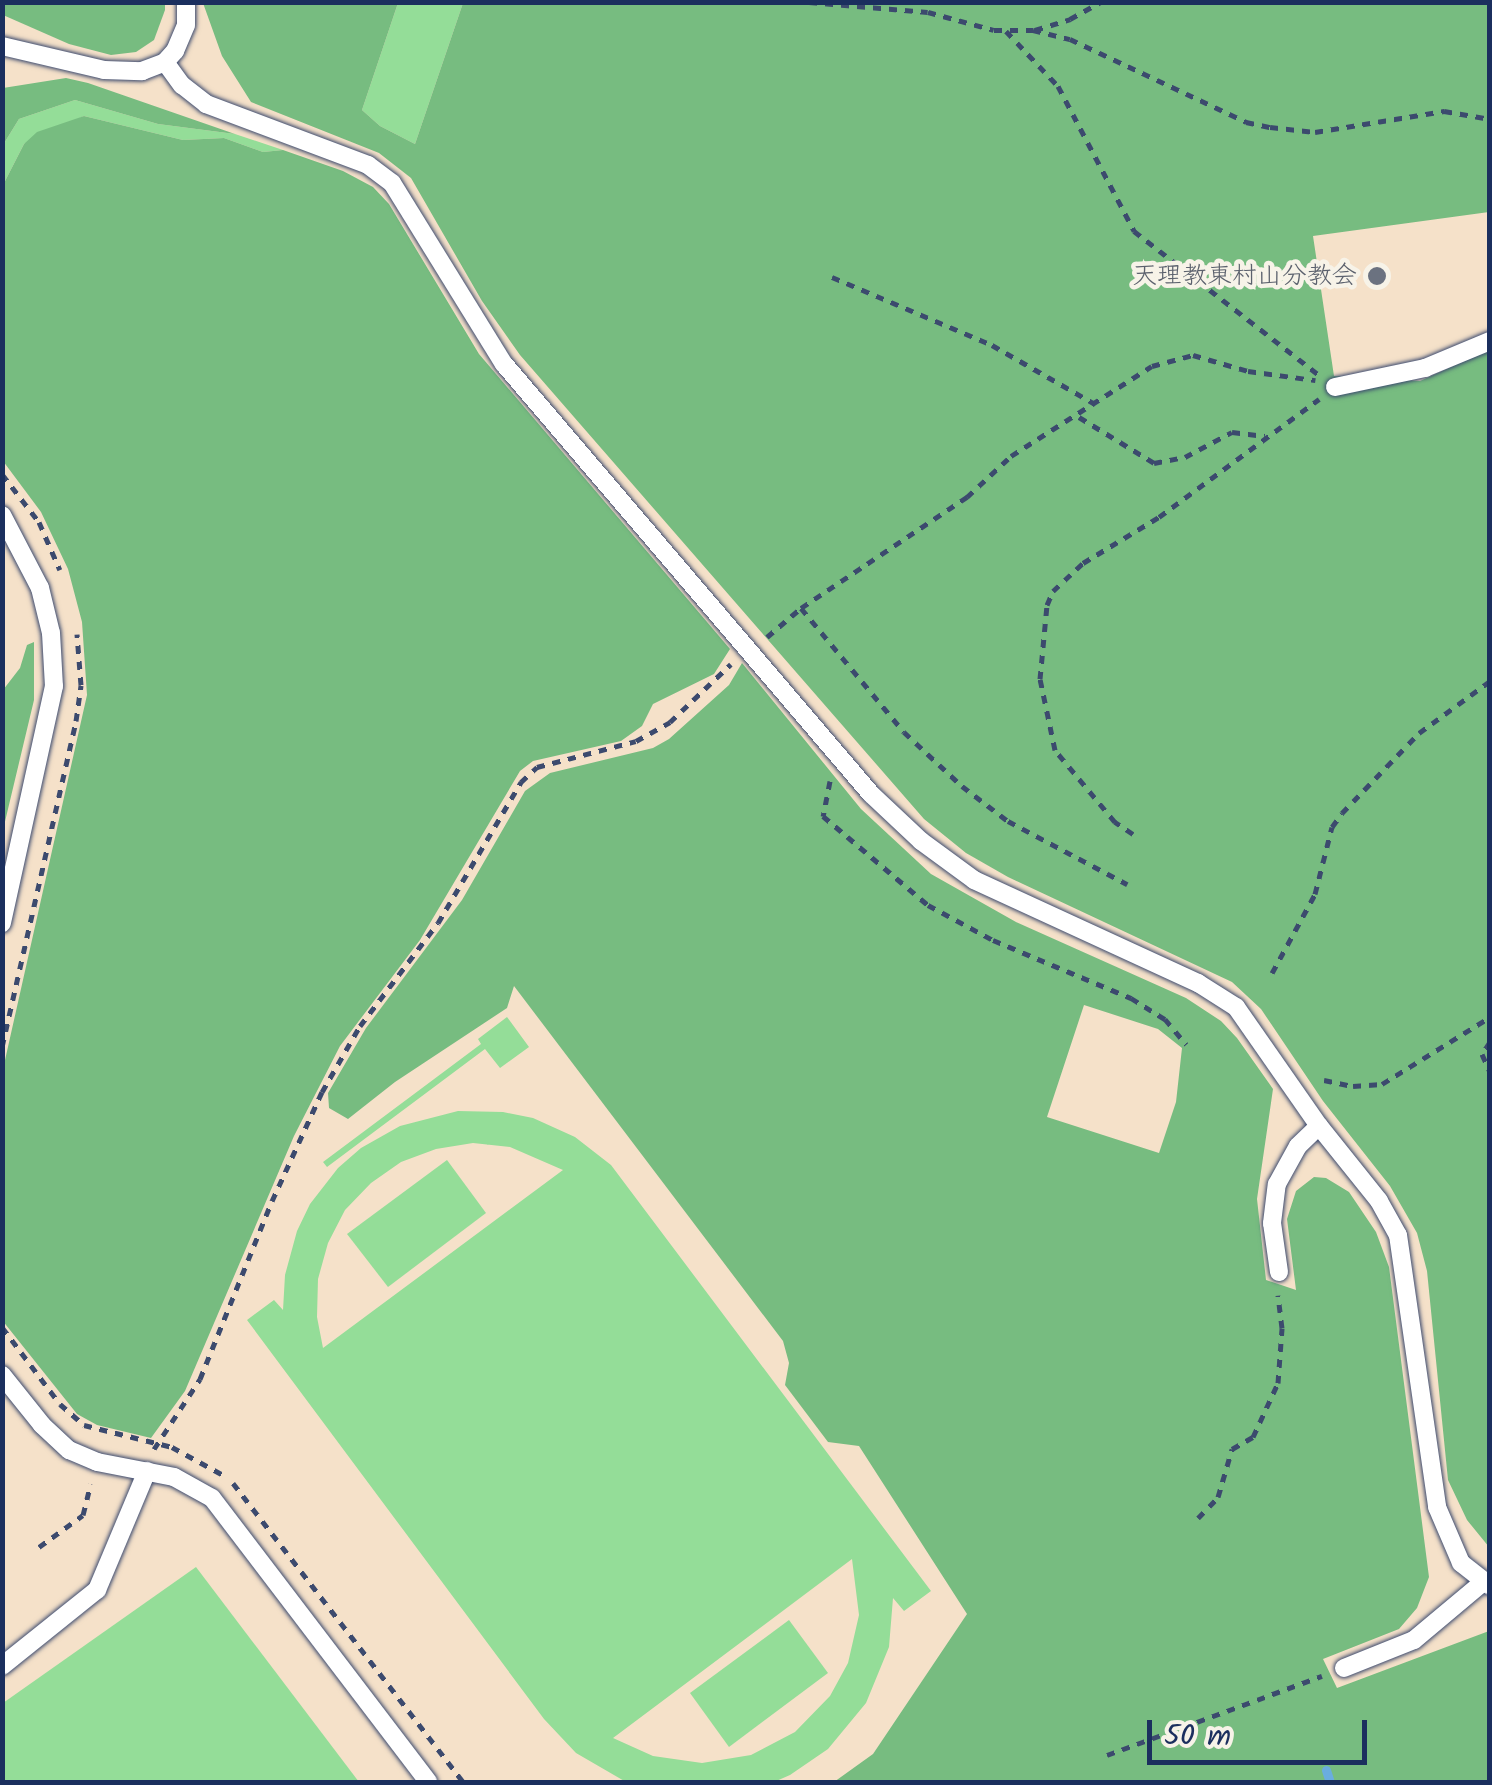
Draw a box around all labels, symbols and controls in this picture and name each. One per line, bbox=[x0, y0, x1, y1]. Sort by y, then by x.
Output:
place label: 天理教東村山分教会 bbox=[1132, 261, 1357, 291]
marker: 天理教東村山分教会 bbox=[1366, 265, 1388, 287]
scale bar bbox=[1152, 1700, 1372, 1762]
text: 50 m bbox=[1164, 1713, 1231, 1761]

